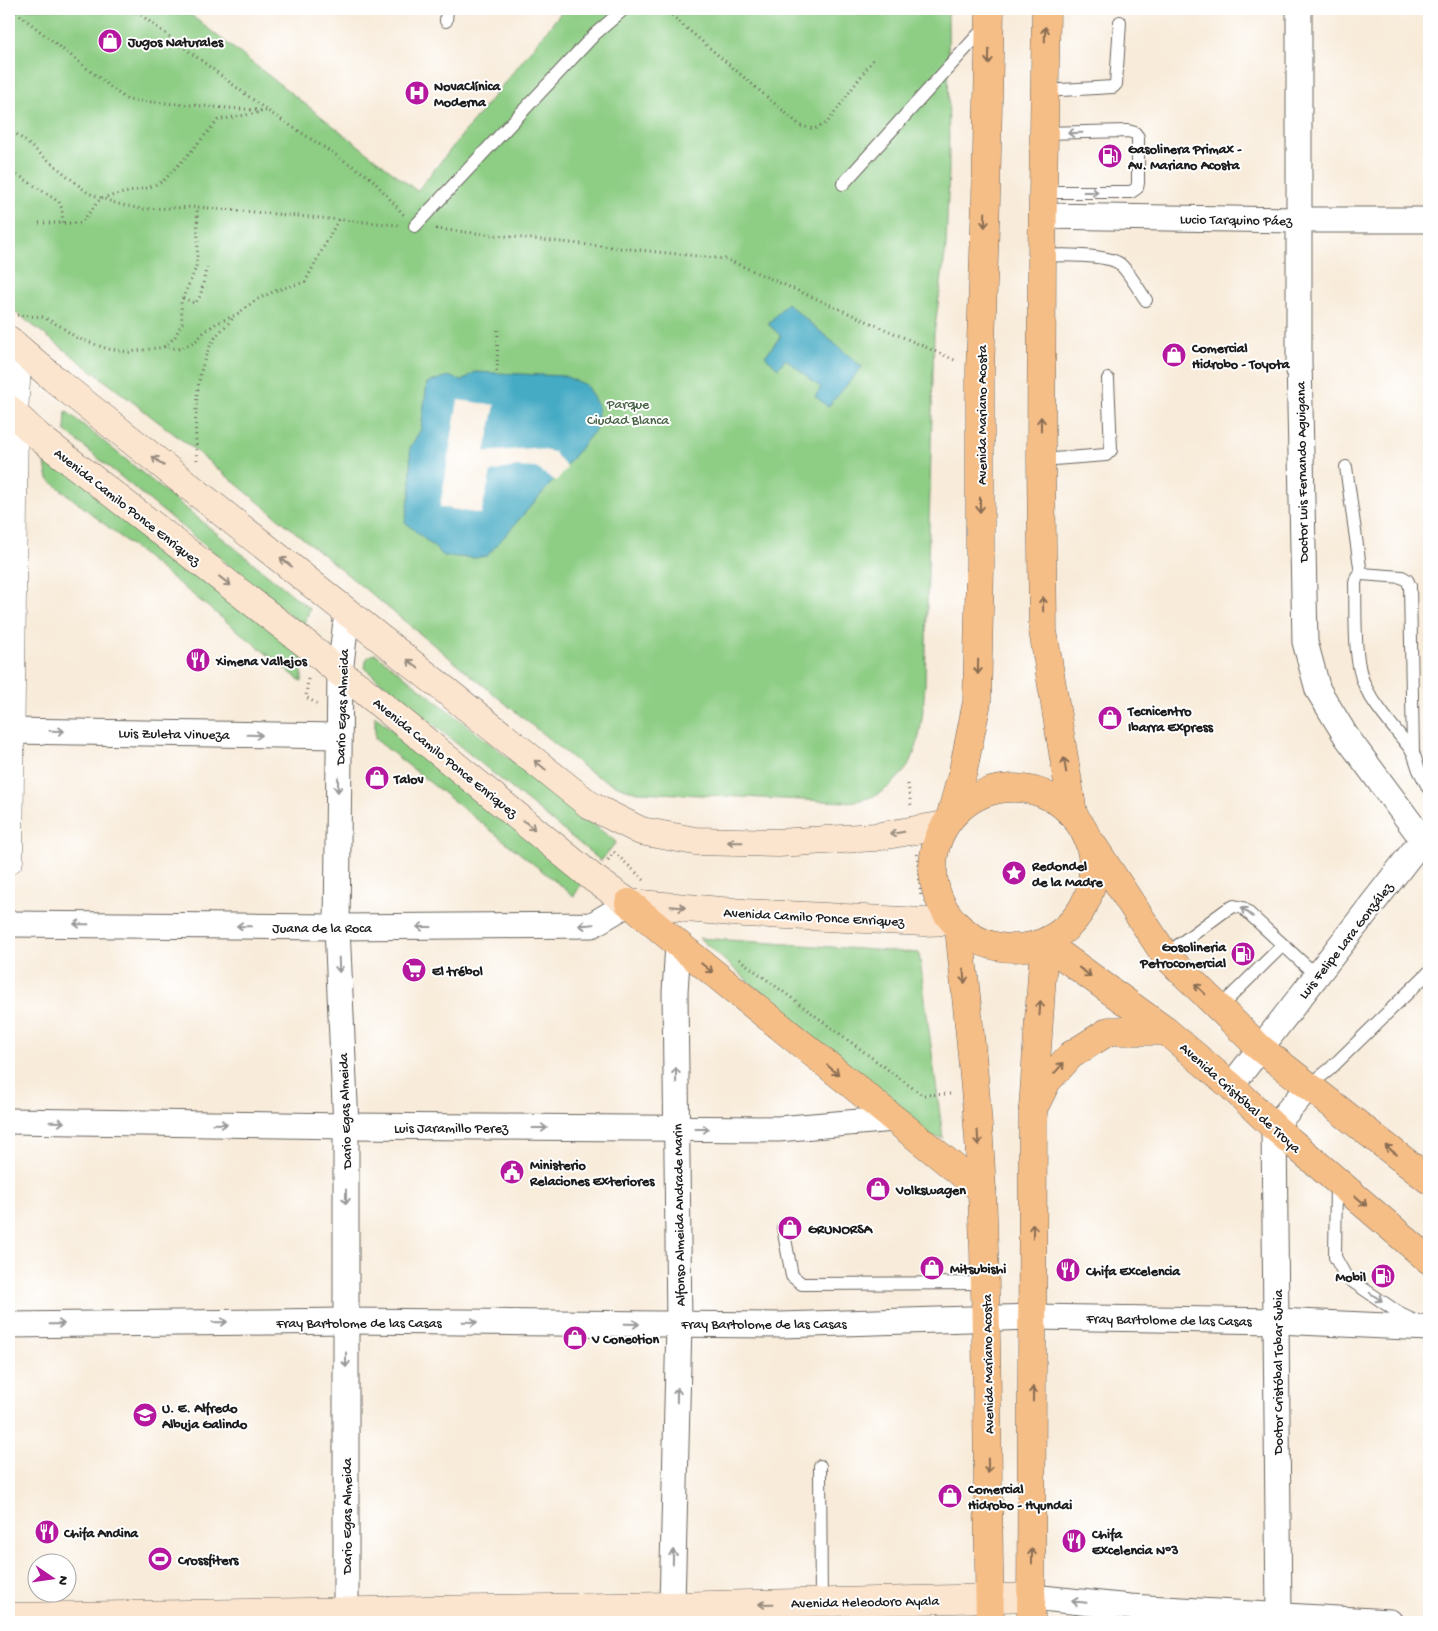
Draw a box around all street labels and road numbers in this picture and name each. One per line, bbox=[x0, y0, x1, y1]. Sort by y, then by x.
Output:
street label: Lucio Tarquino Páez bbox=[1180, 212, 1293, 231]
street label: Avenida Mariano Acosta bbox=[975, 344, 992, 485]
street label: Doctor Luis Fernando Aguigana bbox=[1293, 380, 1314, 563]
street label: Avenida Camilo Ponce Enriquez bbox=[50, 445, 204, 571]
street label: Dario Egas Almeida bbox=[333, 648, 354, 766]
street label: Avenida Camilo Ponce Enriquez bbox=[369, 695, 521, 823]
street label: Luis Zuleta Vinueza bbox=[118, 726, 231, 745]
street label: Luis Felipe Lara González bbox=[1296, 879, 1398, 1003]
street label: Avenida Camilo Ponce Enriquez bbox=[723, 905, 906, 932]
street label: Juana de la Roca bbox=[272, 921, 373, 938]
street label: Avenida Cristóbal de Troya bbox=[1175, 1040, 1304, 1158]
street label: Dario Egas Almeida bbox=[336, 1051, 357, 1170]
street label: Luis Jaramillo Perez bbox=[394, 1121, 509, 1138]
street label: Alfonso Almeida Andrade Marin bbox=[670, 1123, 691, 1307]
street label: Doctor Cristóbal Tobar Subia bbox=[1271, 1288, 1288, 1456]
street label: Avenida Mariano Acosta bbox=[980, 1293, 999, 1434]
street label: Fray Bartolome de las Casas bbox=[1085, 1312, 1253, 1331]
street label: Fray Bartolome de las Casas bbox=[275, 1316, 442, 1333]
street label: Fray Bartolome de las Casas bbox=[680, 1317, 847, 1334]
street label: Dario Egas Almeida bbox=[340, 1457, 357, 1575]
street label: Avenida Heleodoro Ayala bbox=[791, 1594, 941, 1613]

